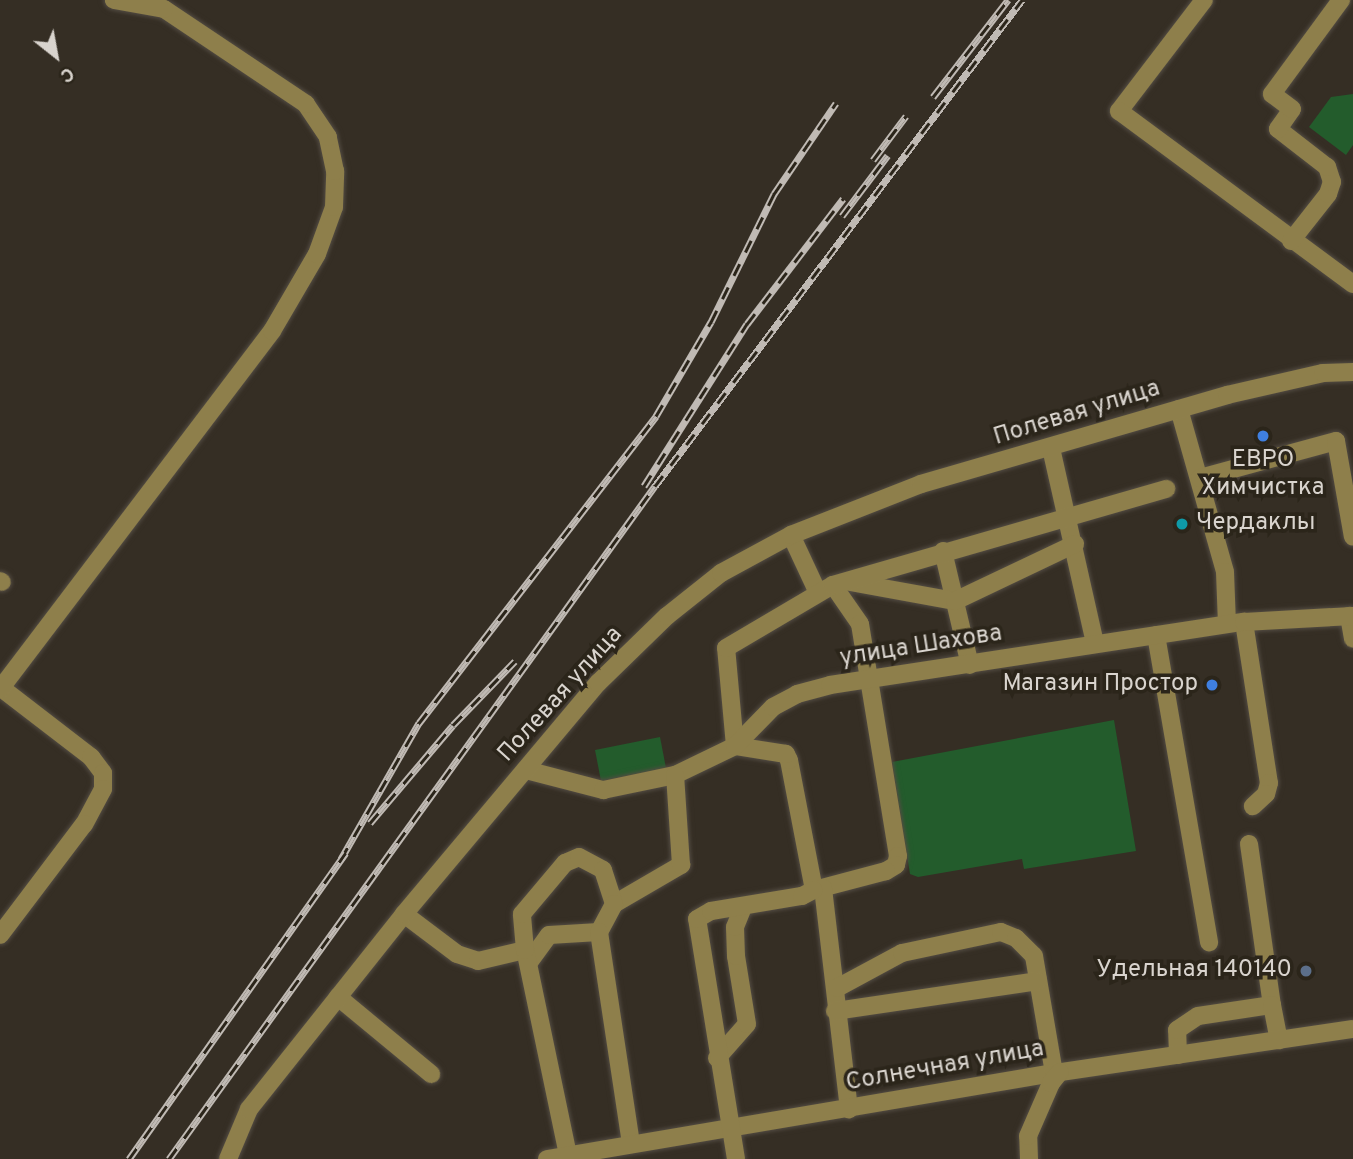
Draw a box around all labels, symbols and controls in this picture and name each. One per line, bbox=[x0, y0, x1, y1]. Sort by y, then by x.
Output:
north arrow bbox=[21, 21, 91, 91]
text: С bbox=[55, 61, 78, 87]
street label: Полевая улица bbox=[990, 375, 1164, 453]
marker: ЕВРО Химчистка bbox=[1255, 428, 1271, 444]
place label: ЕВРО Химчистка bbox=[1202, 447, 1324, 503]
place label: Чердаклы bbox=[1196, 510, 1315, 538]
marker: Чердаклы bbox=[1174, 516, 1190, 532]
street label: улица Шахова bbox=[838, 620, 1004, 674]
street label: Полевая улица bbox=[493, 621, 629, 769]
place label: Магазин Простор bbox=[1002, 671, 1198, 699]
marker: Магазин Простор bbox=[1204, 677, 1220, 693]
place label: Удельная 140140 bbox=[1096, 957, 1292, 985]
marker: Удельная 140140 bbox=[1298, 963, 1314, 979]
street label: Солнечная улица bbox=[844, 1035, 1046, 1099]

